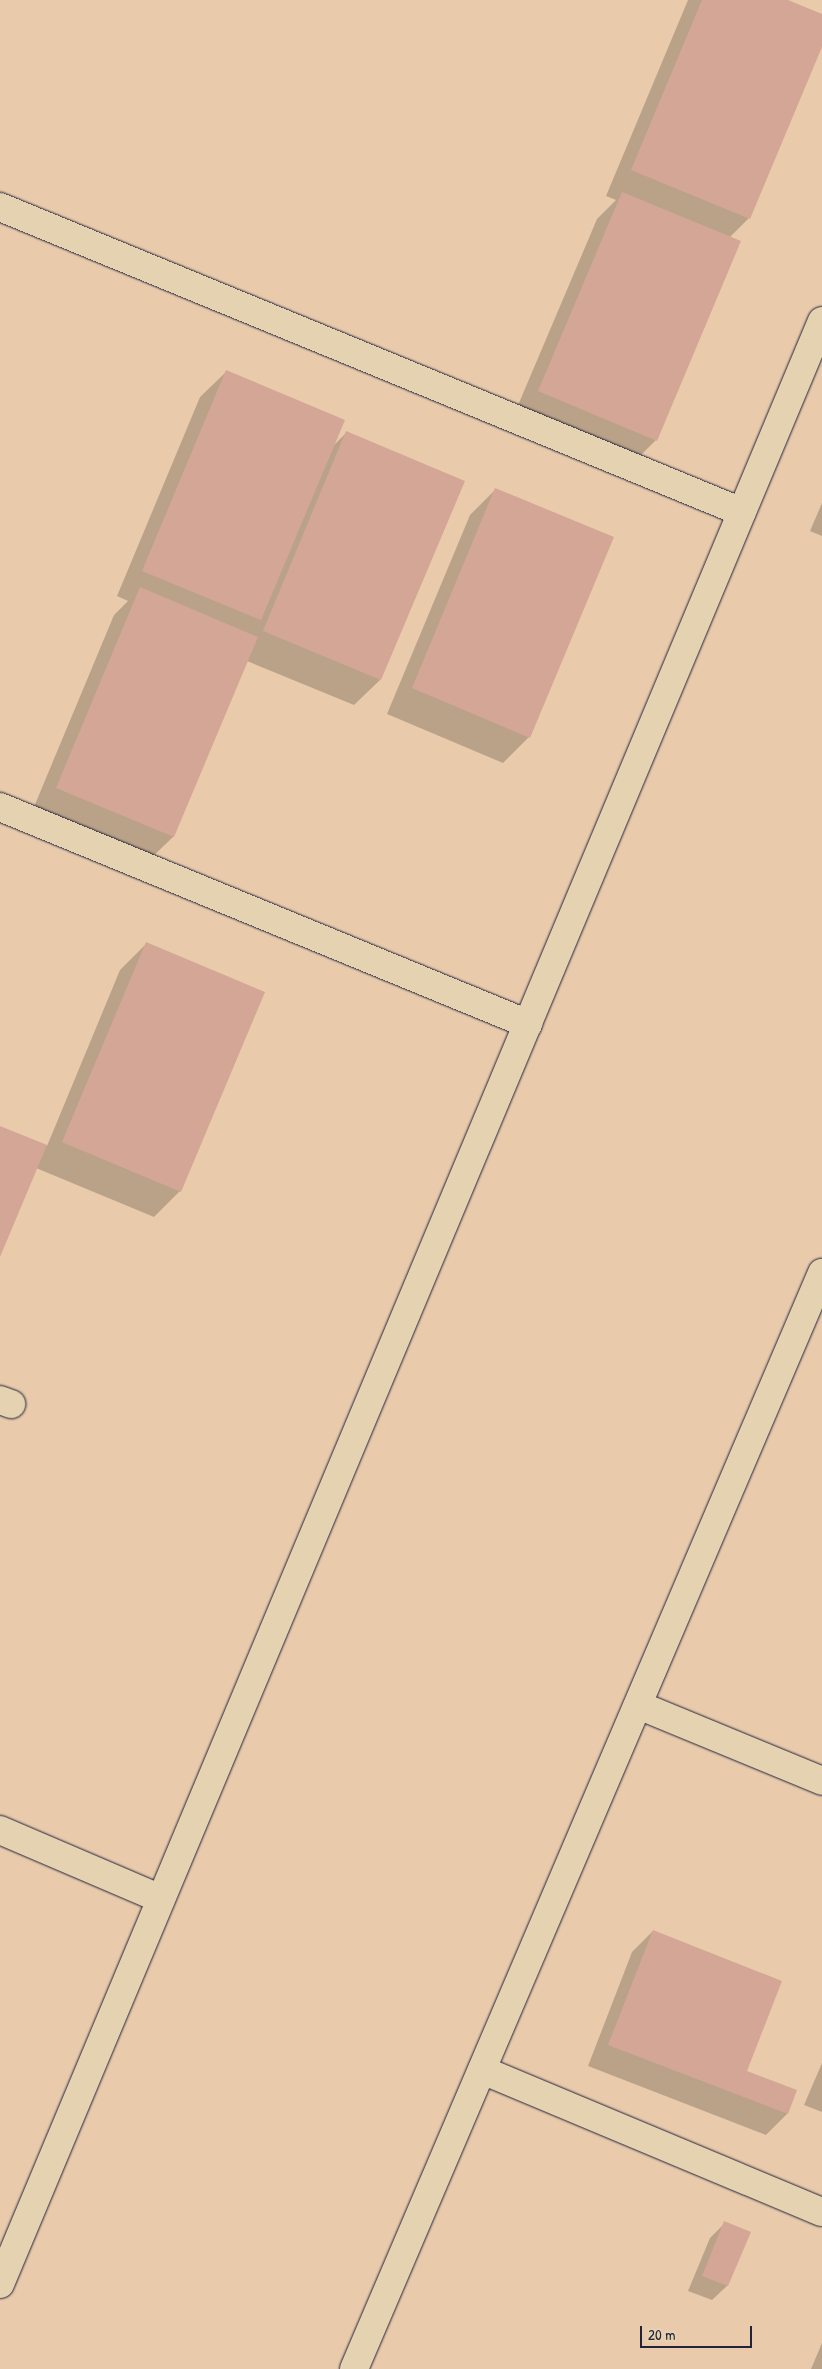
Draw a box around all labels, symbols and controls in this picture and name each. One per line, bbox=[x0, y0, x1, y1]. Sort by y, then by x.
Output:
scale bar bbox=[642, 2316, 754, 2348]
text: 20 m bbox=[648, 2324, 675, 2345]

